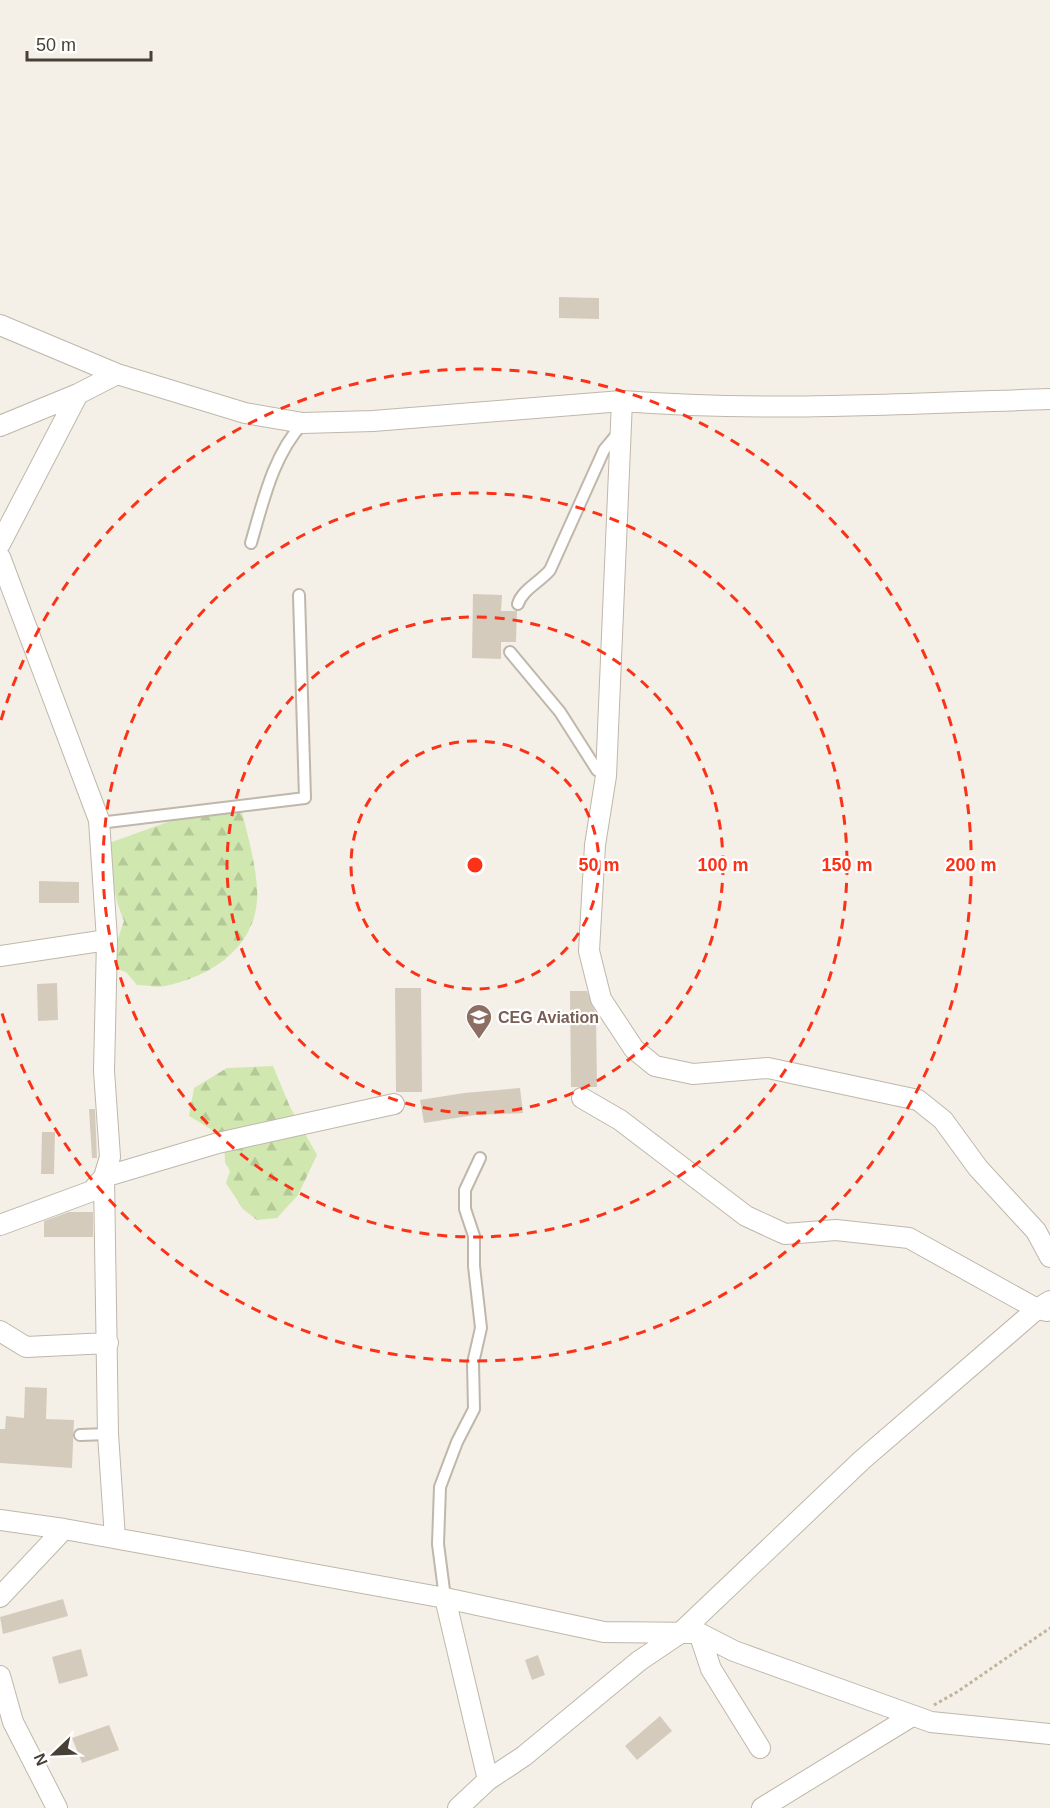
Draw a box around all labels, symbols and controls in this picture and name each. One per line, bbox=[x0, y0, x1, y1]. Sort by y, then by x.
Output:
scale bar bbox=[27, 24, 152, 62]
text: 50 m bbox=[36, 35, 76, 55]
centre of rings bbox=[465, 855, 485, 875]
text: 50 m bbox=[578, 855, 620, 875]
text: 100 m bbox=[697, 855, 749, 875]
text: 150 m bbox=[821, 855, 873, 875]
text: 200 m bbox=[945, 855, 997, 875]
school or university icon: CEG Aviation bbox=[464, 1002, 494, 1040]
place label: CEG Aviation bbox=[498, 1009, 599, 1026]
north arrow bbox=[24, 1724, 84, 1784]
text: N bbox=[31, 1751, 51, 1768]

